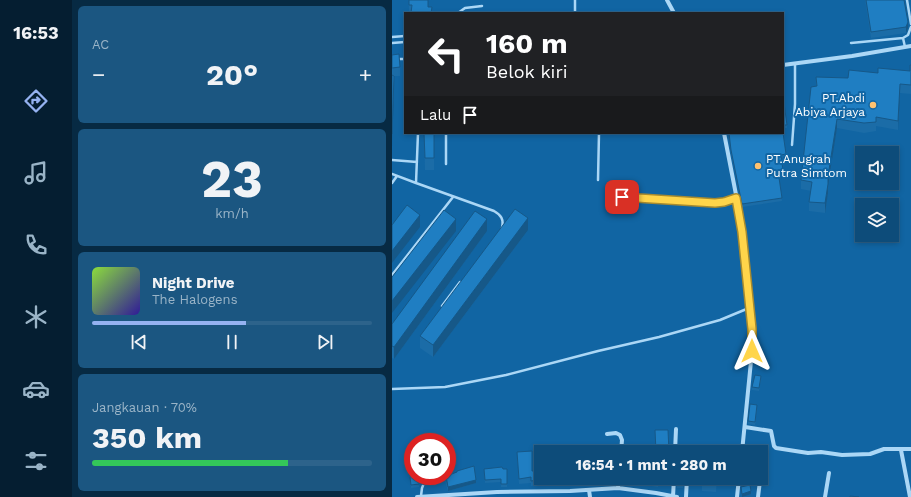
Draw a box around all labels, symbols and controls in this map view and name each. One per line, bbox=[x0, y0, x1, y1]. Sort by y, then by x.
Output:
text: 16:53 bbox=[13, 22, 59, 43]
text: 160 m bbox=[486, 27, 568, 60]
icon: left bbox=[420, 28, 472, 80]
text: AC bbox=[92, 37, 109, 52]
text: 20° bbox=[206, 57, 258, 92]
text: Belok kiri bbox=[486, 61, 568, 82]
text: − bbox=[92, 62, 105, 87]
text: + bbox=[359, 62, 372, 87]
icon: directions bbox=[22, 87, 50, 115]
place label: PT.Abdi Abiya Arjaya bbox=[795, 91, 865, 119]
marker: PT.Abdi Abiya Arjaya bbox=[868, 100, 878, 110]
icon: arrive bbox=[459, 104, 481, 126]
text: Lalu bbox=[420, 106, 451, 124]
map controls bbox=[855, 146, 899, 242]
button: sound bbox=[855, 146, 899, 190]
text: 23 bbox=[201, 149, 263, 210]
place label: PT.Anugrah Putra Simtom bbox=[766, 152, 847, 180]
icon: music bbox=[22, 159, 50, 187]
marker: PT.Anugrah Putra Simtom bbox=[753, 161, 763, 171]
pin bbox=[605, 180, 639, 214]
icon: arrive bbox=[611, 186, 633, 208]
button: layers bbox=[855, 198, 899, 242]
text: km/h bbox=[215, 206, 249, 221]
icon: phone bbox=[22, 231, 50, 259]
text: Night Drive bbox=[152, 274, 235, 292]
text: The Halogens bbox=[152, 292, 238, 307]
icon: climate bbox=[22, 303, 50, 331]
position arrow bbox=[731, 330, 773, 372]
icon: previous bbox=[128, 331, 150, 353]
icon: pause bbox=[221, 331, 243, 353]
icon: next bbox=[314, 331, 336, 353]
icon: car bbox=[22, 375, 50, 403]
text: Jangkauan · 70% bbox=[92, 400, 197, 415]
text: 350 km bbox=[92, 420, 202, 455]
speed limit sign: 30 bbox=[404, 433, 456, 485]
icon: filters bbox=[22, 447, 50, 475]
text: 16:54 · 1 mnt · 280 m bbox=[575, 456, 727, 474]

